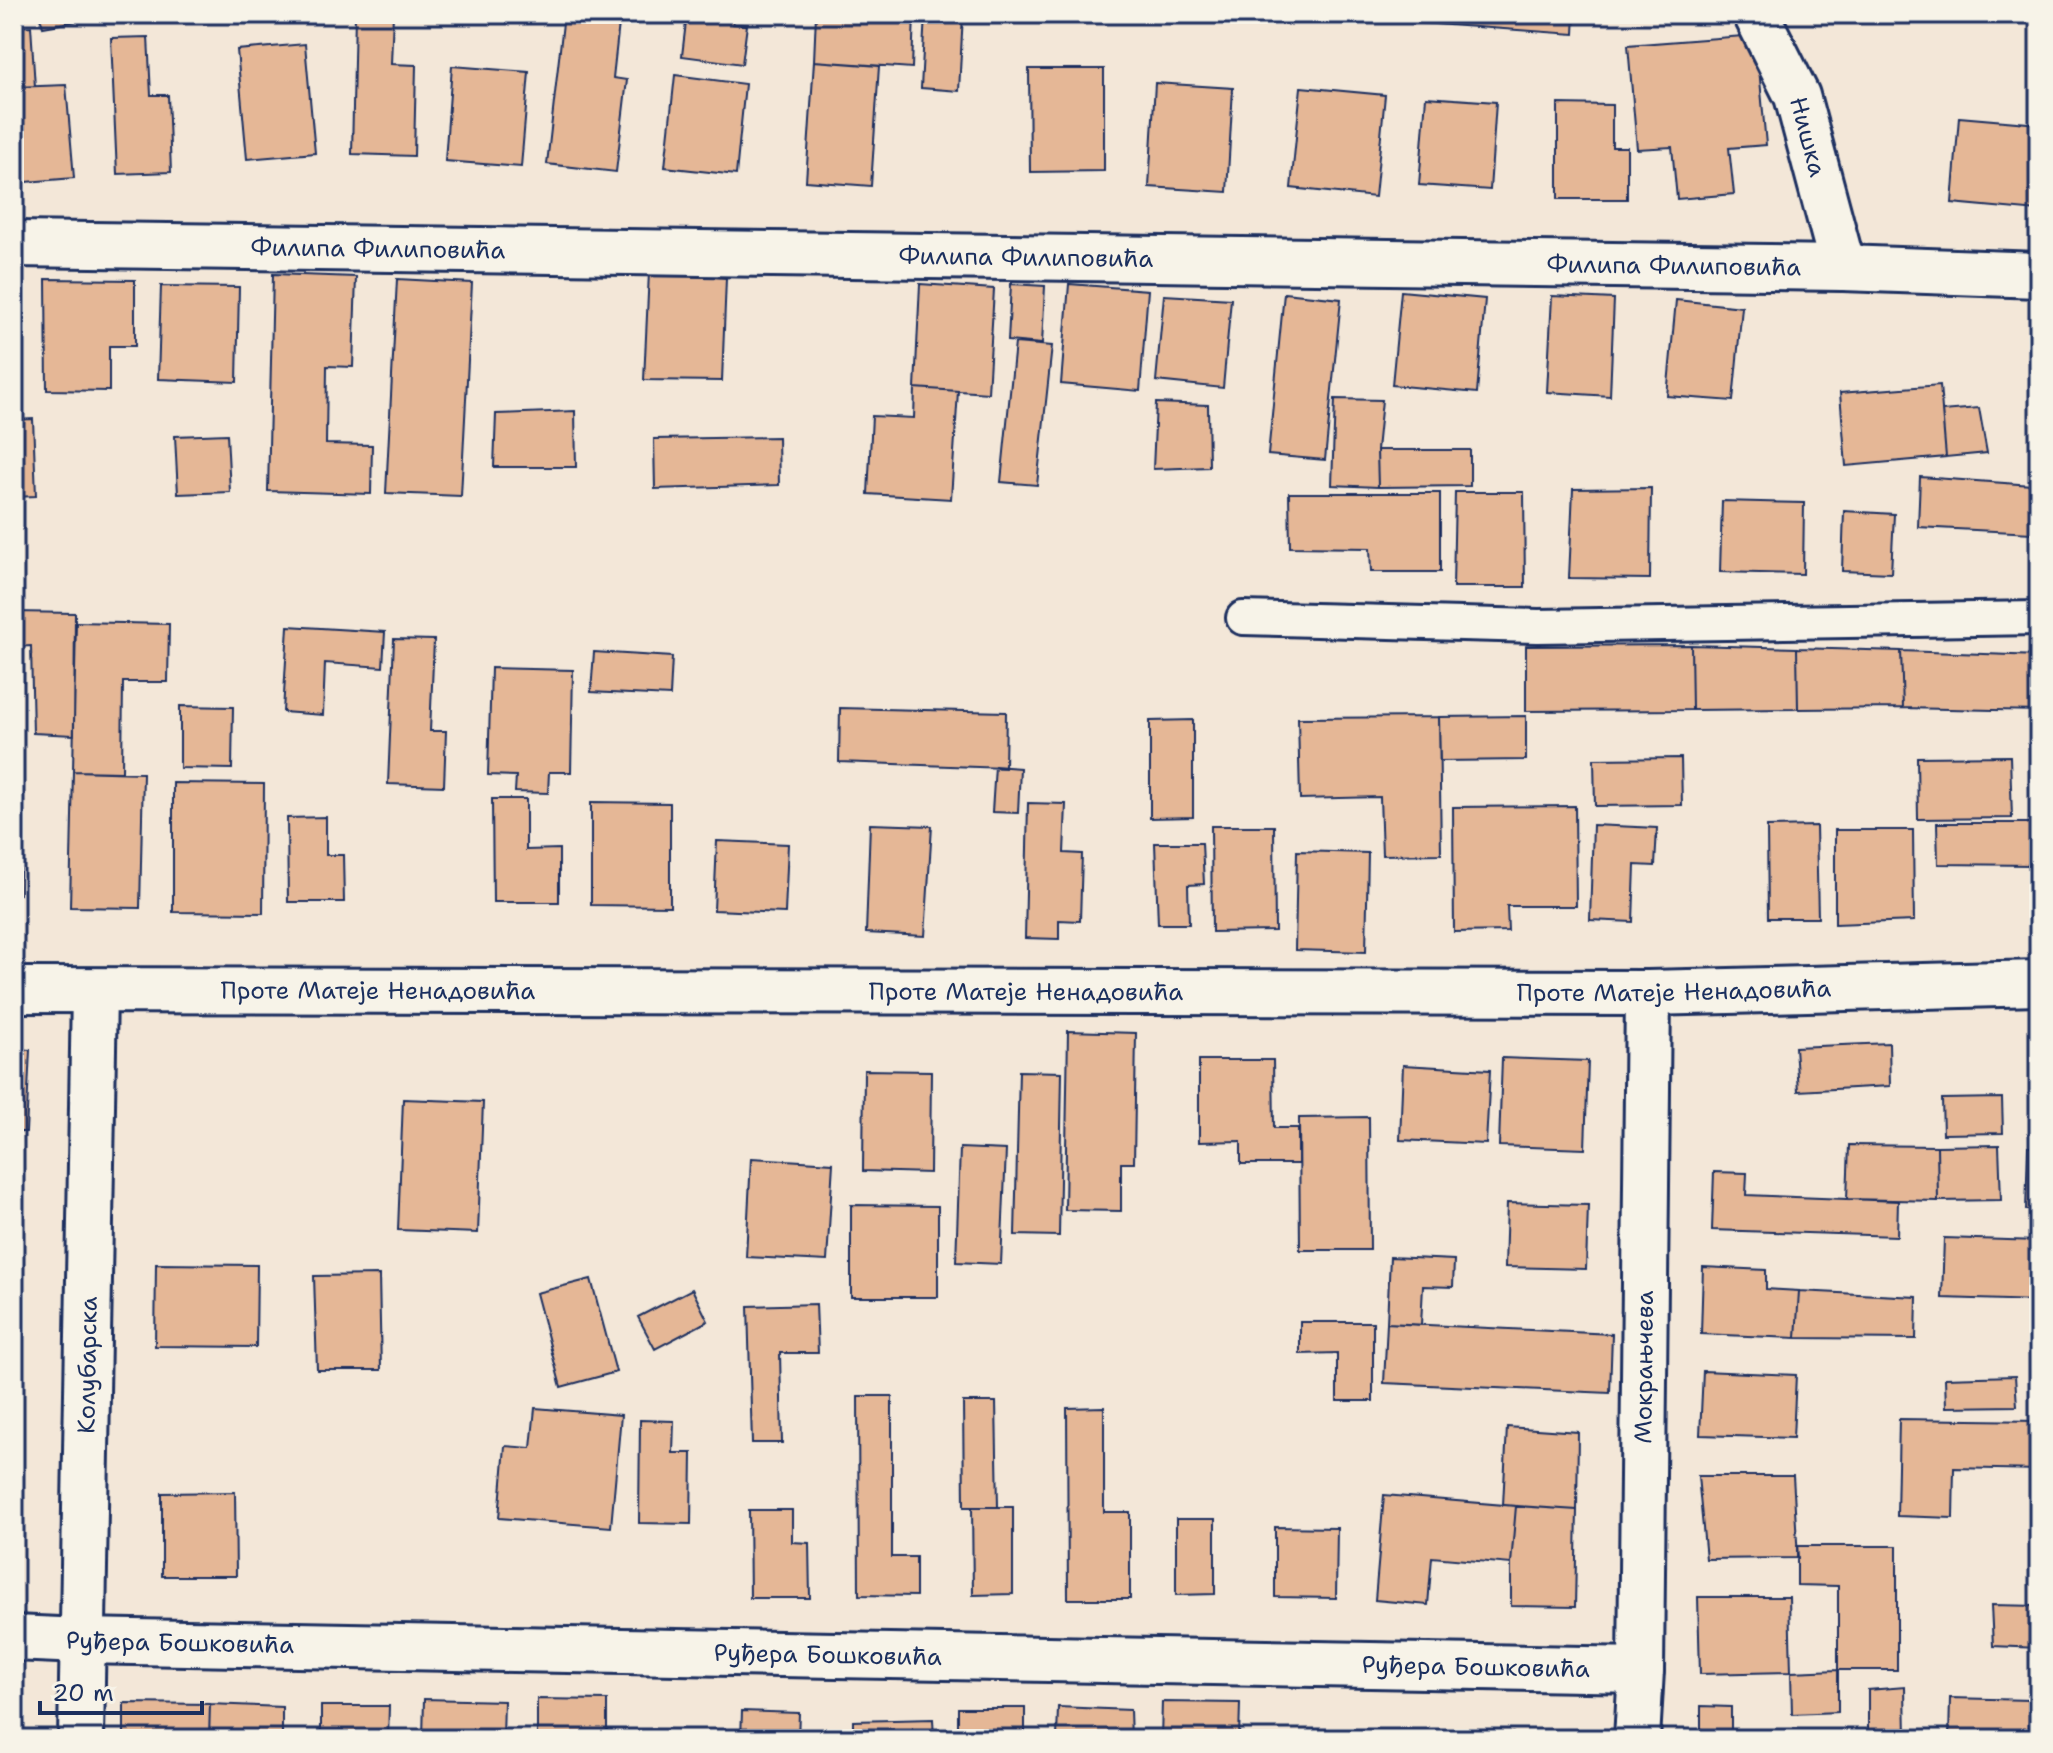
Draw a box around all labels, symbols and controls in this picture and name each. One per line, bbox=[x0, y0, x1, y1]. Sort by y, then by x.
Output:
street label: Нишка bbox=[1782, 93, 1834, 180]
street label: Филипа Филиповића bbox=[250, 231, 506, 266]
street label: Филипа Филиповића bbox=[898, 240, 1153, 275]
street label: Филипа Филиповића bbox=[1546, 248, 1801, 283]
street label: Проте Матеје Ненадовића bbox=[1517, 972, 1832, 1009]
street label: Проте Матеје Ненадовића bbox=[221, 974, 535, 1007]
street label: Проте Матеје Ненадовића bbox=[869, 976, 1183, 1008]
street label: Мокрањчева bbox=[1627, 1290, 1661, 1444]
street label: Колубарска bbox=[70, 1296, 105, 1434]
street label: Руђера Бошковића bbox=[65, 1624, 294, 1661]
street label: Руђера Бошковића bbox=[713, 1637, 942, 1673]
street label: Руђера Бошковића bbox=[1361, 1649, 1590, 1685]
scale bar bbox=[40, 1665, 202, 1715]
text: 20 m bbox=[52, 1677, 114, 1709]

